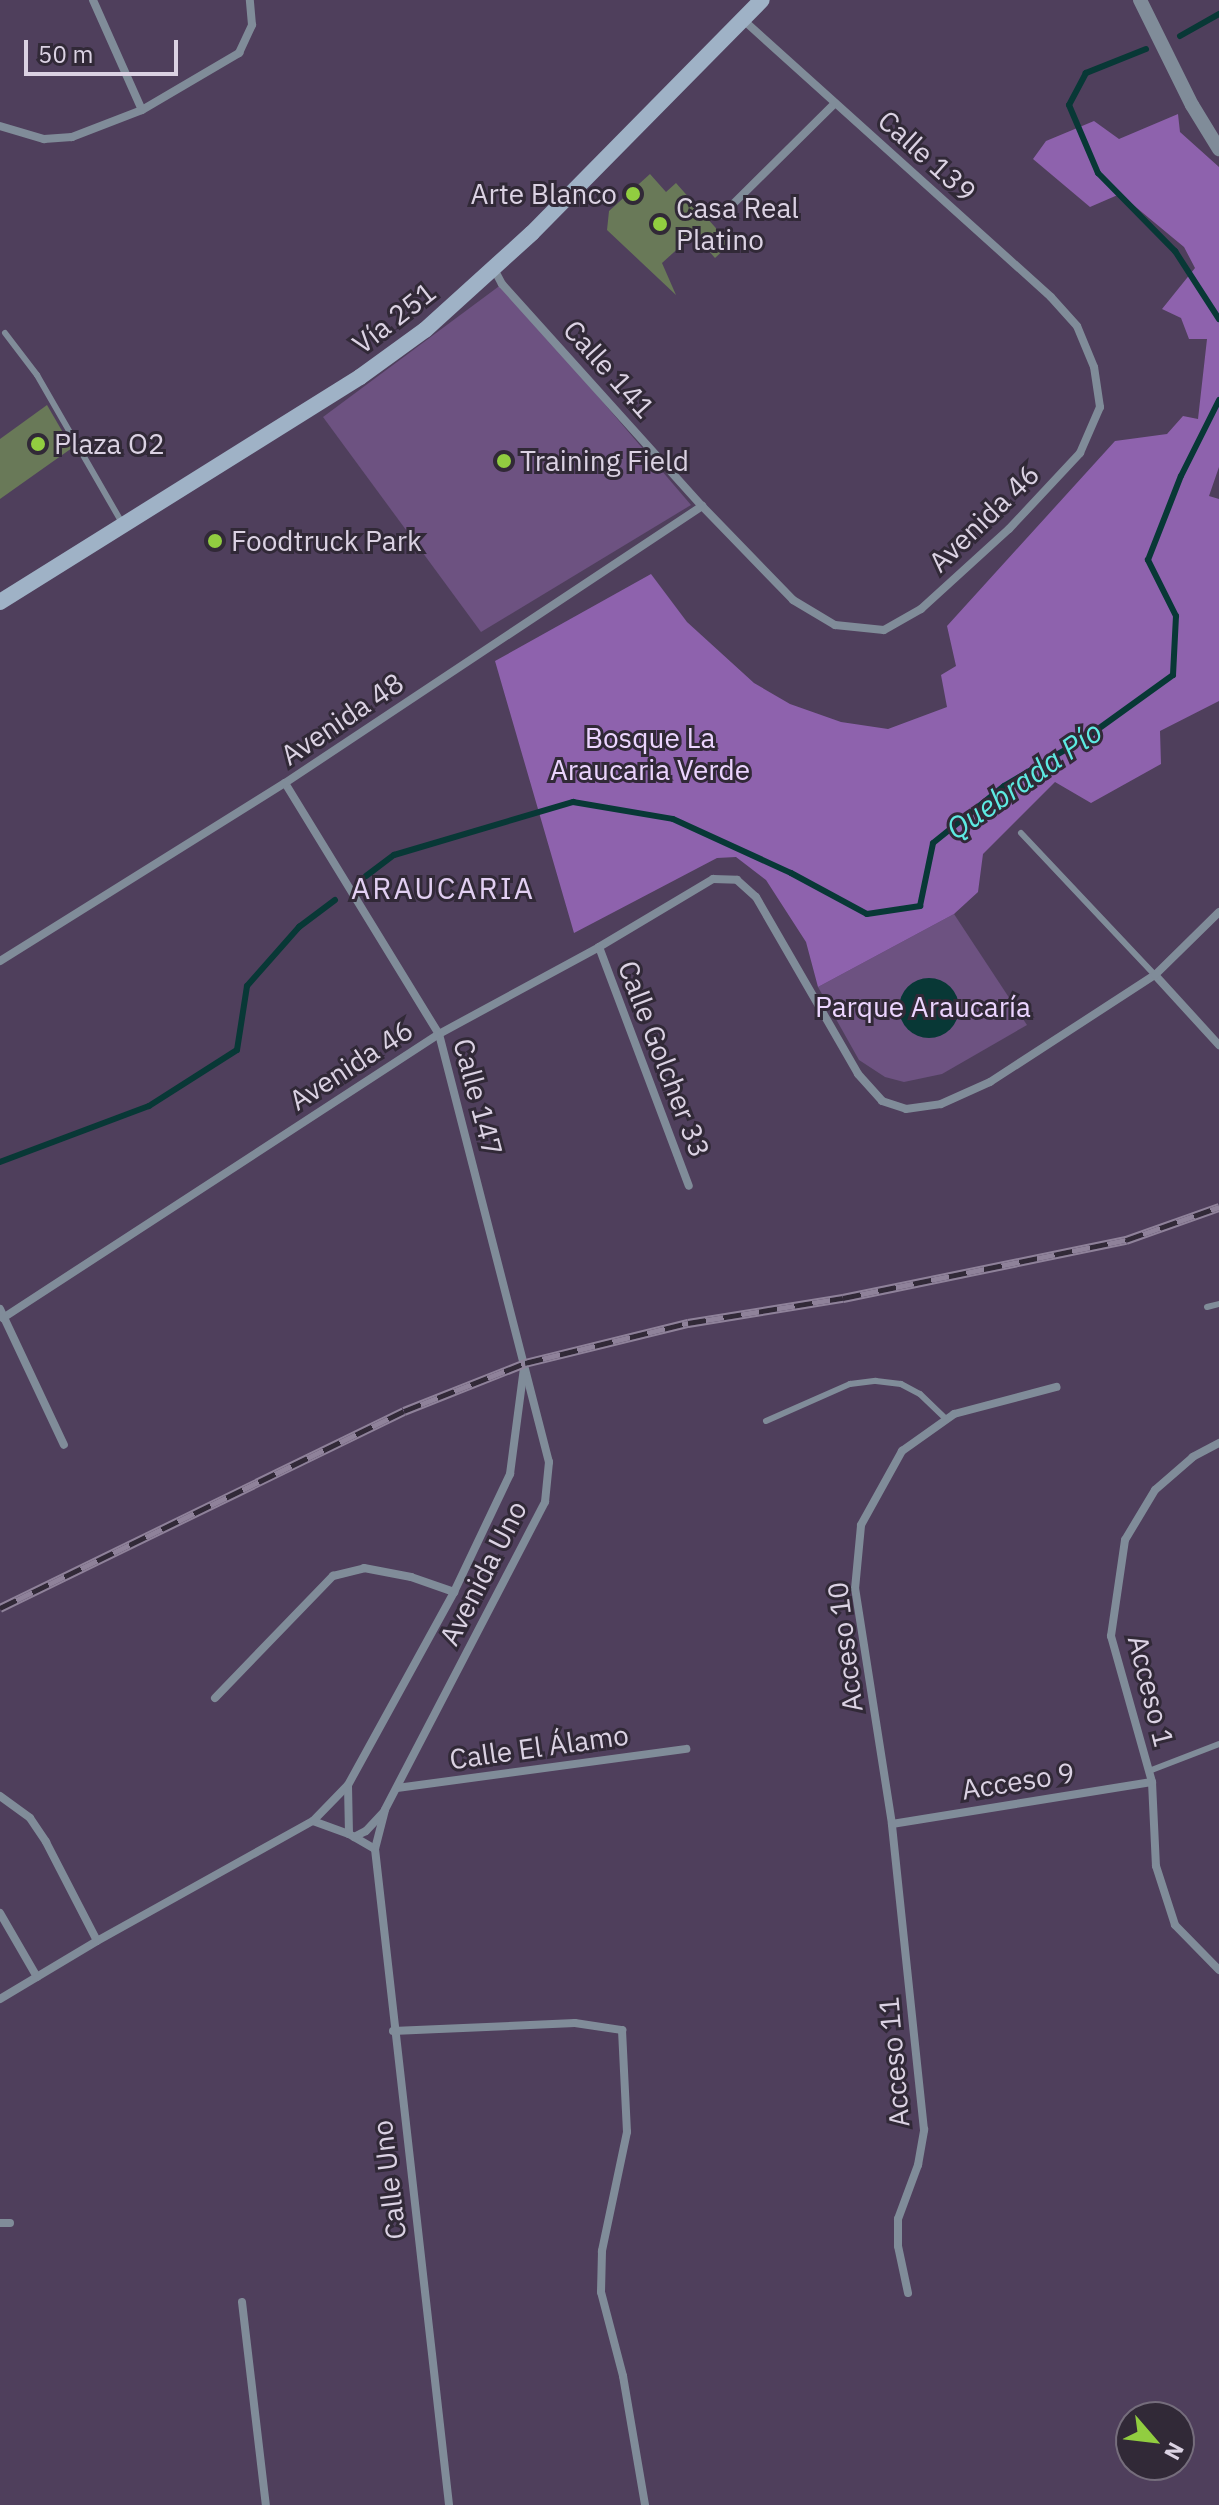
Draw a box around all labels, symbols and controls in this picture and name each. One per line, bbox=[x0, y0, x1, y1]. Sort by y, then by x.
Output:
scale bar bbox=[28, 24, 182, 74]
text: 50 m bbox=[38, 38, 93, 70]
street label: Calle 139 bbox=[871, 103, 983, 209]
place label: Arte Blanco bbox=[471, 177, 617, 211]
marker: Arte Blanco bbox=[624, 185, 642, 203]
place label: Casa Real Platino bbox=[676, 191, 799, 257]
marker: Casa Real Platino bbox=[651, 215, 669, 233]
street label: Vía 251 bbox=[346, 275, 442, 361]
street label: Calle 141 bbox=[556, 313, 662, 425]
place label: Plaza O2 bbox=[54, 427, 165, 461]
marker: Plaza O2 bbox=[29, 435, 47, 453]
place label: Training Field bbox=[520, 444, 689, 478]
marker: Training Field bbox=[495, 452, 513, 470]
street label: Avenida 46 bbox=[922, 457, 1046, 579]
place label: Foodtruck Park bbox=[231, 524, 422, 558]
marker: Foodtruck Park bbox=[206, 532, 224, 550]
street label: Avenida 48 bbox=[274, 666, 410, 772]
water label: Quebrada Pío bbox=[939, 713, 1109, 847]
park label: Bosque La Araucaria Verde bbox=[550, 721, 750, 787]
district label: ARAUCARIA bbox=[351, 870, 535, 906]
street label: Calle Golcher 33 bbox=[611, 956, 717, 1162]
park label: Parque Araucaría bbox=[815, 990, 1031, 1024]
street label: Avenida 46 bbox=[283, 1013, 419, 1117]
street label: Calle 147 bbox=[446, 1035, 510, 1159]
street label: Avenida Uno bbox=[432, 1495, 534, 1651]
street label: Acceso 10 bbox=[820, 1580, 870, 1714]
street label: Acceso 1 bbox=[1121, 1632, 1181, 1750]
street label: Calle El Álamo bbox=[447, 1718, 631, 1776]
street label: Acceso 9 bbox=[959, 1755, 1077, 1807]
street label: Acceso 11 bbox=[872, 1995, 916, 2129]
street label: Calle Uno bbox=[365, 2118, 413, 2242]
north arrow bbox=[1115, 2401, 1195, 2481]
text: N bbox=[1158, 2438, 1191, 2465]

